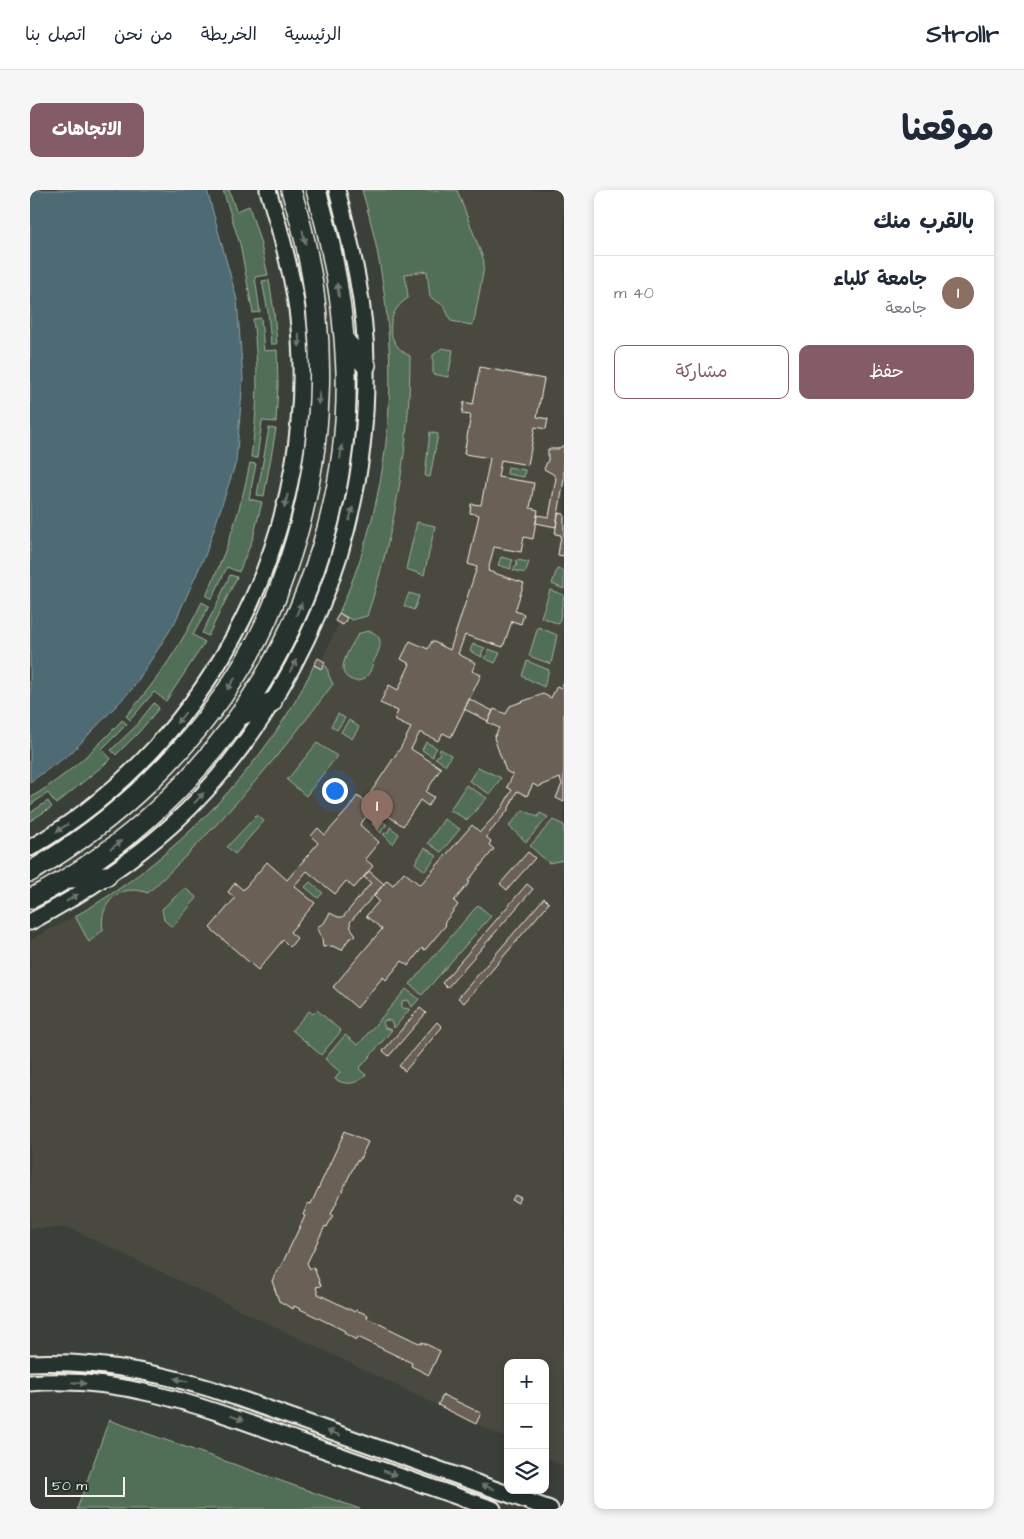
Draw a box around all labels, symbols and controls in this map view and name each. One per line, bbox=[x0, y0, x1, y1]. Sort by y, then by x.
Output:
text: Strollr bbox=[926, 18, 999, 52]
text: اتصل بنا bbox=[25, 22, 86, 47]
text: من نحن bbox=[114, 22, 173, 47]
text: الخريطة bbox=[201, 22, 257, 47]
text: الرئيسية bbox=[285, 22, 341, 47]
button: الاتجاهات bbox=[30, 103, 144, 157]
text: موقعنا bbox=[901, 105, 994, 154]
text: بالقرب منك bbox=[873, 207, 974, 236]
one-way arrow bbox=[300, 229, 308, 244]
text: جامعة كلباء bbox=[833, 266, 927, 293]
one-way arrow bbox=[334, 282, 342, 298]
text: 40 m bbox=[614, 282, 654, 304]
text: 1 bbox=[957, 282, 959, 304]
text: جامعة bbox=[885, 297, 927, 319]
one-way arrow bbox=[295, 332, 303, 348]
button: مشاركة bbox=[614, 345, 789, 399]
button: حفظ bbox=[799, 345, 974, 399]
one-way arrow bbox=[315, 390, 323, 406]
one-way arrow bbox=[337, 444, 345, 460]
one-way arrow bbox=[282, 494, 290, 509]
one-way arrow bbox=[347, 507, 355, 522]
one-way arrow bbox=[295, 602, 303, 616]
one-way arrow bbox=[289, 658, 297, 673]
one-way arrow bbox=[226, 677, 236, 690]
one-way arrow bbox=[176, 711, 187, 724]
your location bbox=[322, 778, 348, 804]
pin: 1 bbox=[361, 790, 393, 831]
one-way arrow bbox=[193, 792, 205, 804]
one-way arrow bbox=[55, 823, 69, 833]
one-way arrow bbox=[109, 840, 122, 851]
one-way arrow bbox=[66, 894, 79, 903]
map controls bbox=[504, 1359, 549, 1494]
button: + bbox=[504, 1359, 549, 1404]
one-way arrow bbox=[173, 1376, 188, 1384]
one-way arrow bbox=[71, 1380, 87, 1388]
button: − bbox=[504, 1404, 549, 1449]
one-way arrow bbox=[229, 1415, 244, 1423]
one-way arrow bbox=[327, 1429, 342, 1436]
button: layers bbox=[504, 1449, 549, 1494]
one-way arrow bbox=[383, 1469, 398, 1477]
scale bar bbox=[45, 1474, 125, 1497]
text: 50 m bbox=[52, 1476, 87, 1496]
one-way arrow bbox=[480, 1483, 495, 1491]

